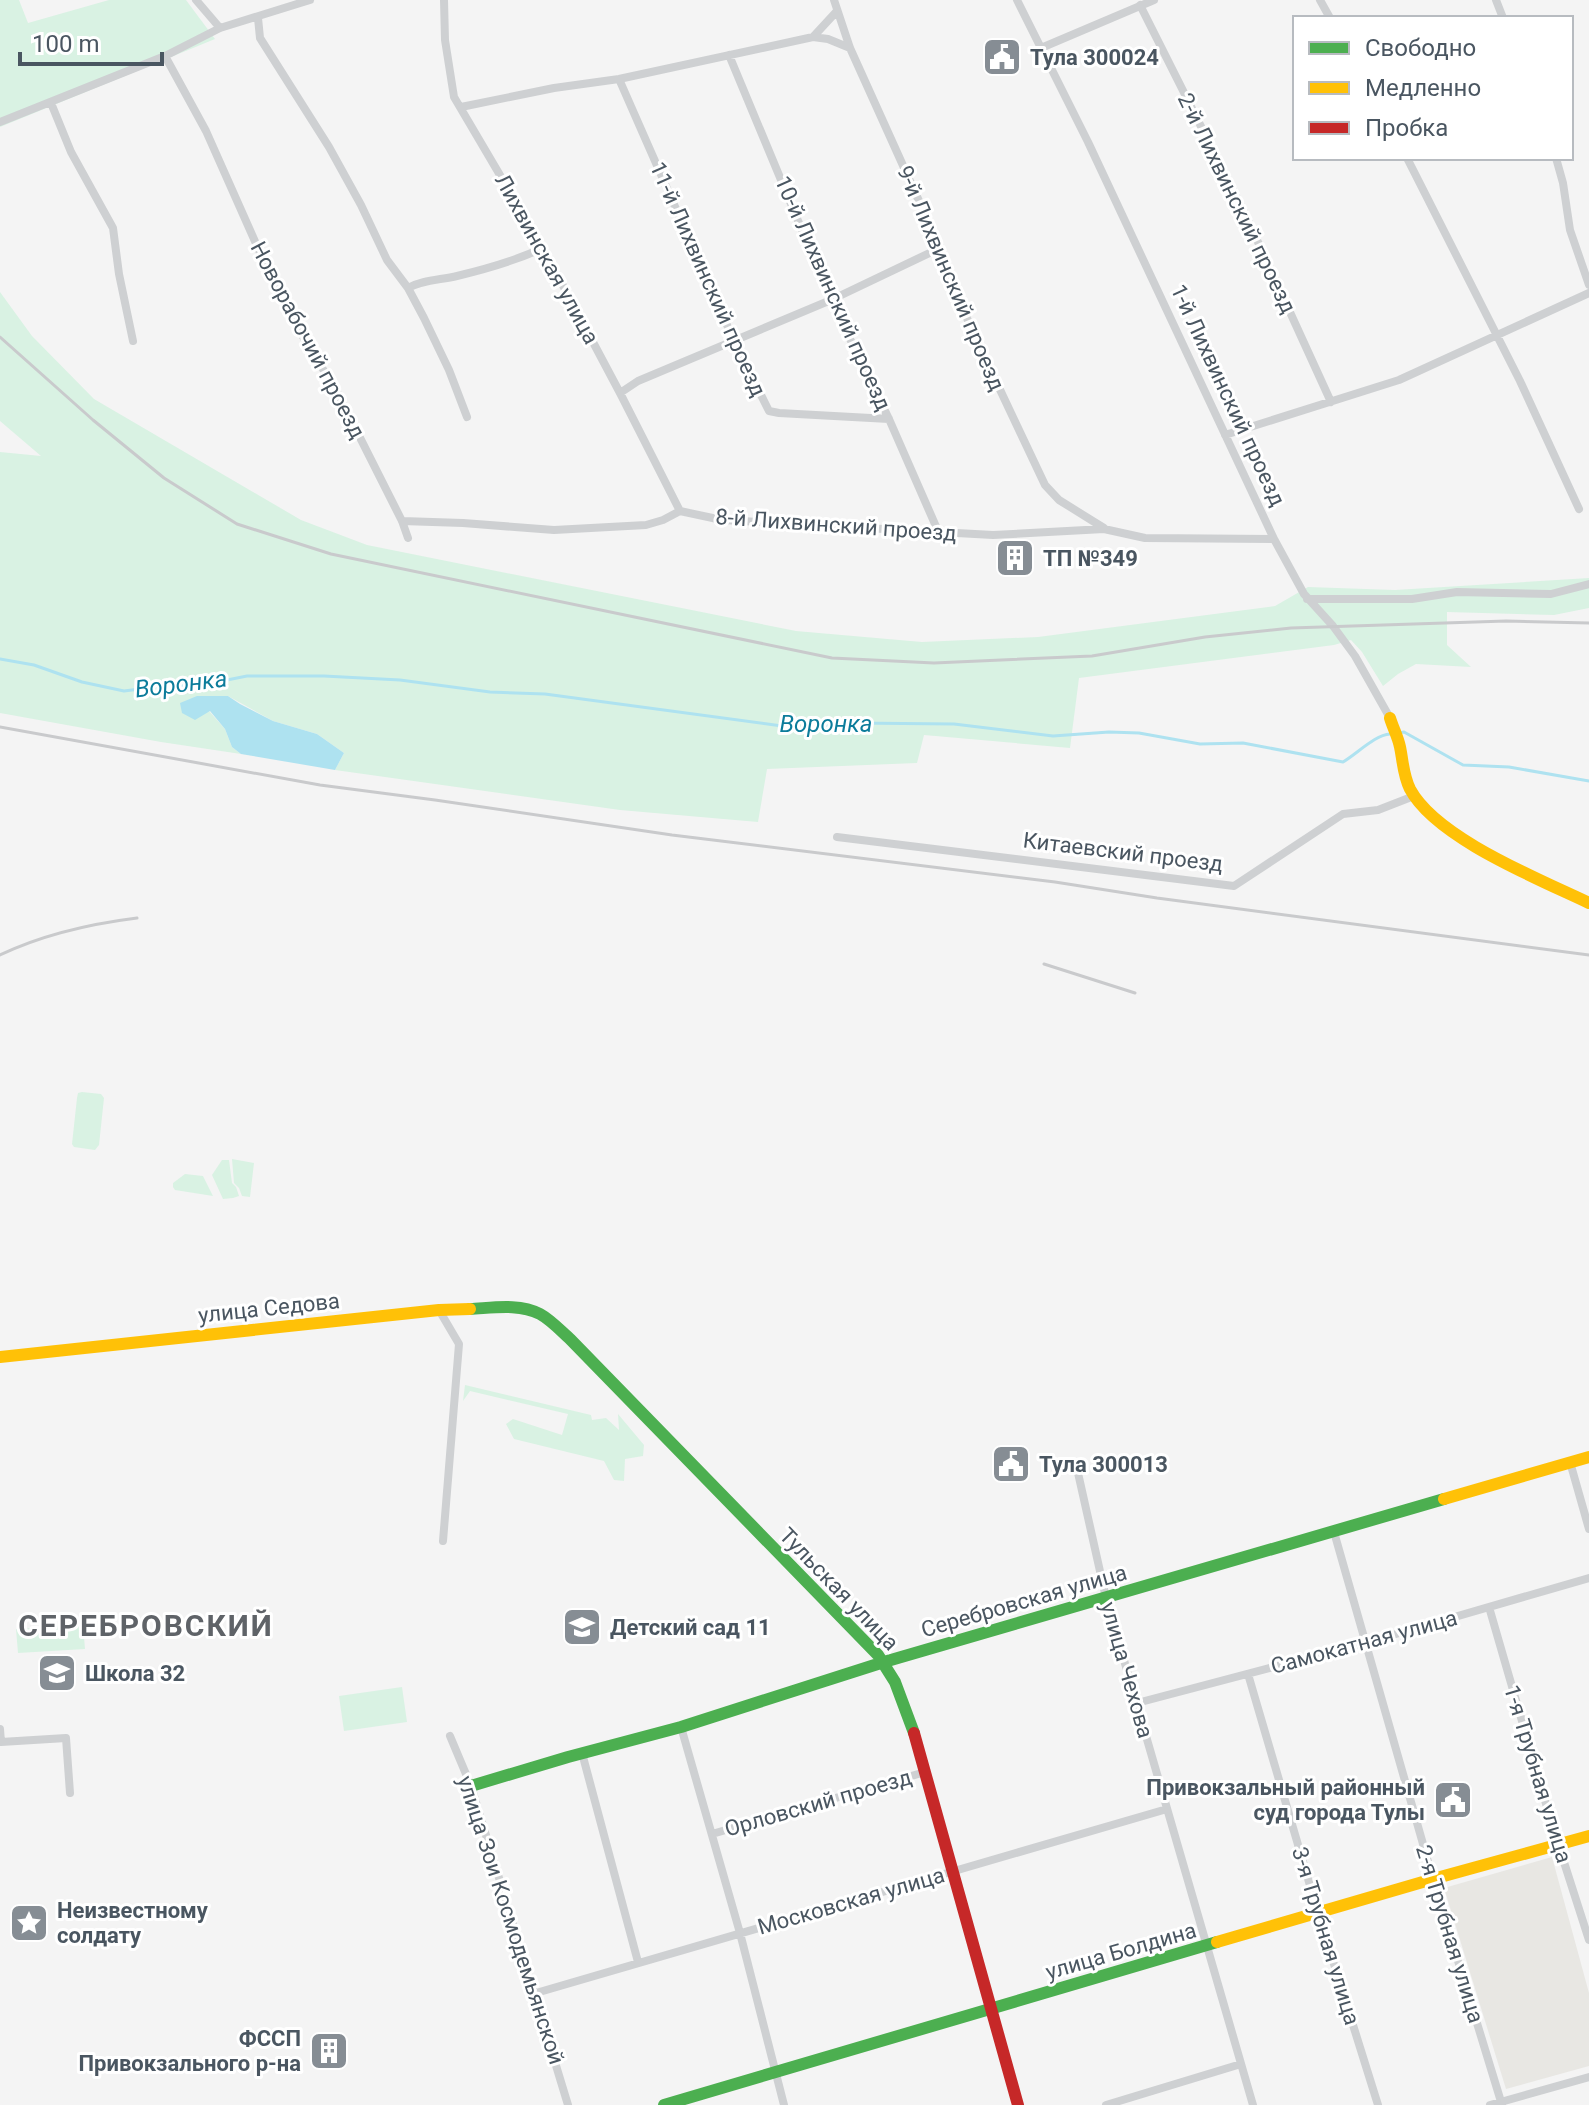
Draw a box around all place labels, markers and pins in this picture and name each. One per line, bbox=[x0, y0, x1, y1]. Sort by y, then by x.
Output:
public building icon: Тула 300024 bbox=[981, 36, 1023, 78]
place label: Тула 300024 bbox=[1030, 45, 1159, 70]
building icon: ТП №349 bbox=[994, 537, 1036, 579]
place label: ТП №349 bbox=[1043, 546, 1138, 571]
public building icon: Тула 300013 bbox=[990, 1443, 1032, 1485]
place label: Тула 300013 bbox=[1039, 1452, 1168, 1477]
school or university icon: Детский сад 11 bbox=[561, 1606, 603, 1648]
place label: Детский сад 11 bbox=[610, 1615, 771, 1640]
school or university icon: Школа 32 bbox=[36, 1652, 78, 1694]
place label: Школа 32 bbox=[85, 1661, 185, 1686]
place label: Привокзальный районный суд города Тулы bbox=[1146, 1775, 1425, 1825]
public building icon: Привокзальный районный суд города Тулы bbox=[1432, 1779, 1474, 1821]
place label: Неизвестному солдату bbox=[57, 1898, 209, 1948]
place icon: Неизвестному солдату bbox=[8, 1902, 50, 1944]
place label: ФССП Привокзального р-на bbox=[79, 2026, 301, 2076]
building icon: ФССП Привокзального р-на bbox=[308, 2030, 350, 2072]

